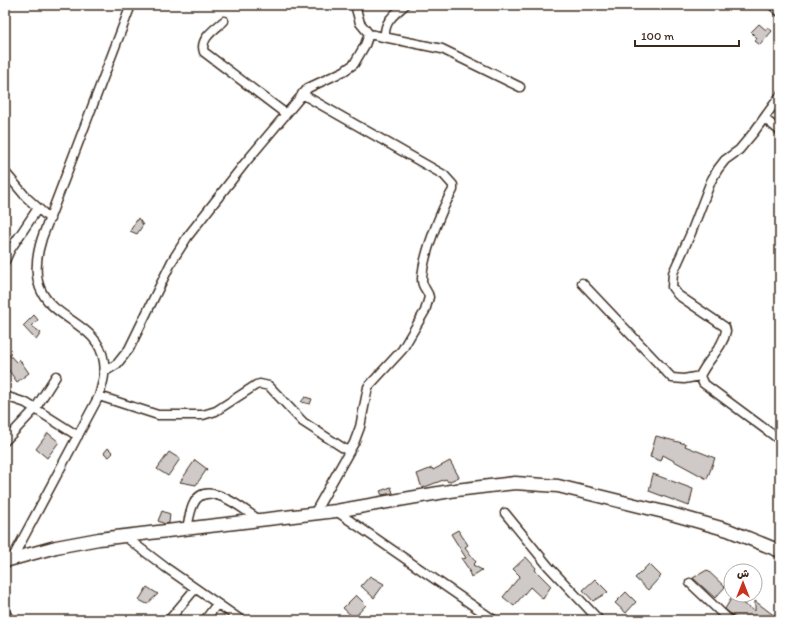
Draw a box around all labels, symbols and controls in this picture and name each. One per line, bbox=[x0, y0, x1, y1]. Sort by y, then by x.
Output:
scale bar bbox=[635, 22, 739, 48]
text: 100 m bbox=[641, 29, 674, 43]
north arrow bbox=[723, 563, 763, 603]
text: ش bbox=[737, 567, 749, 580]

